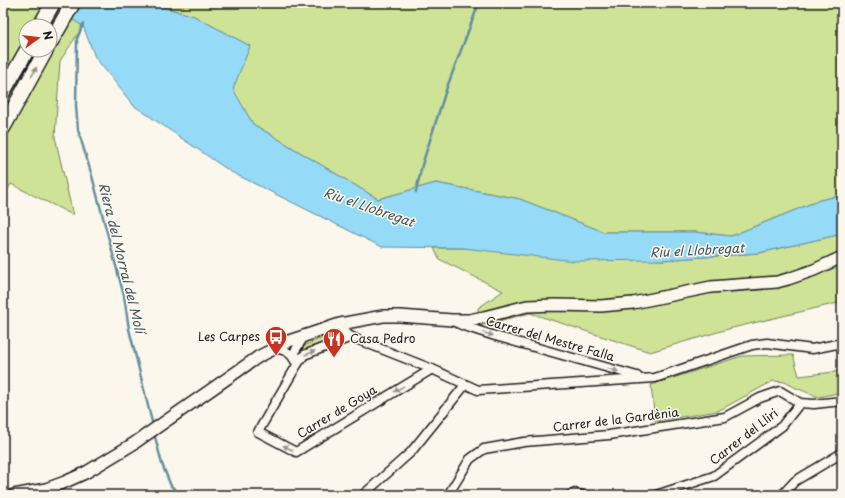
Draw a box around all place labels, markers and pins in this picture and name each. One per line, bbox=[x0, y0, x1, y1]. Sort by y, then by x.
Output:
bus stop icon: Les Carpes bbox=[263, 324, 289, 357]
restaurant icon: Casa Pedro bbox=[321, 326, 347, 359]
place label: Les Carpes bbox=[198, 327, 261, 345]
place label: Casa Pedro bbox=[350, 329, 416, 347]

